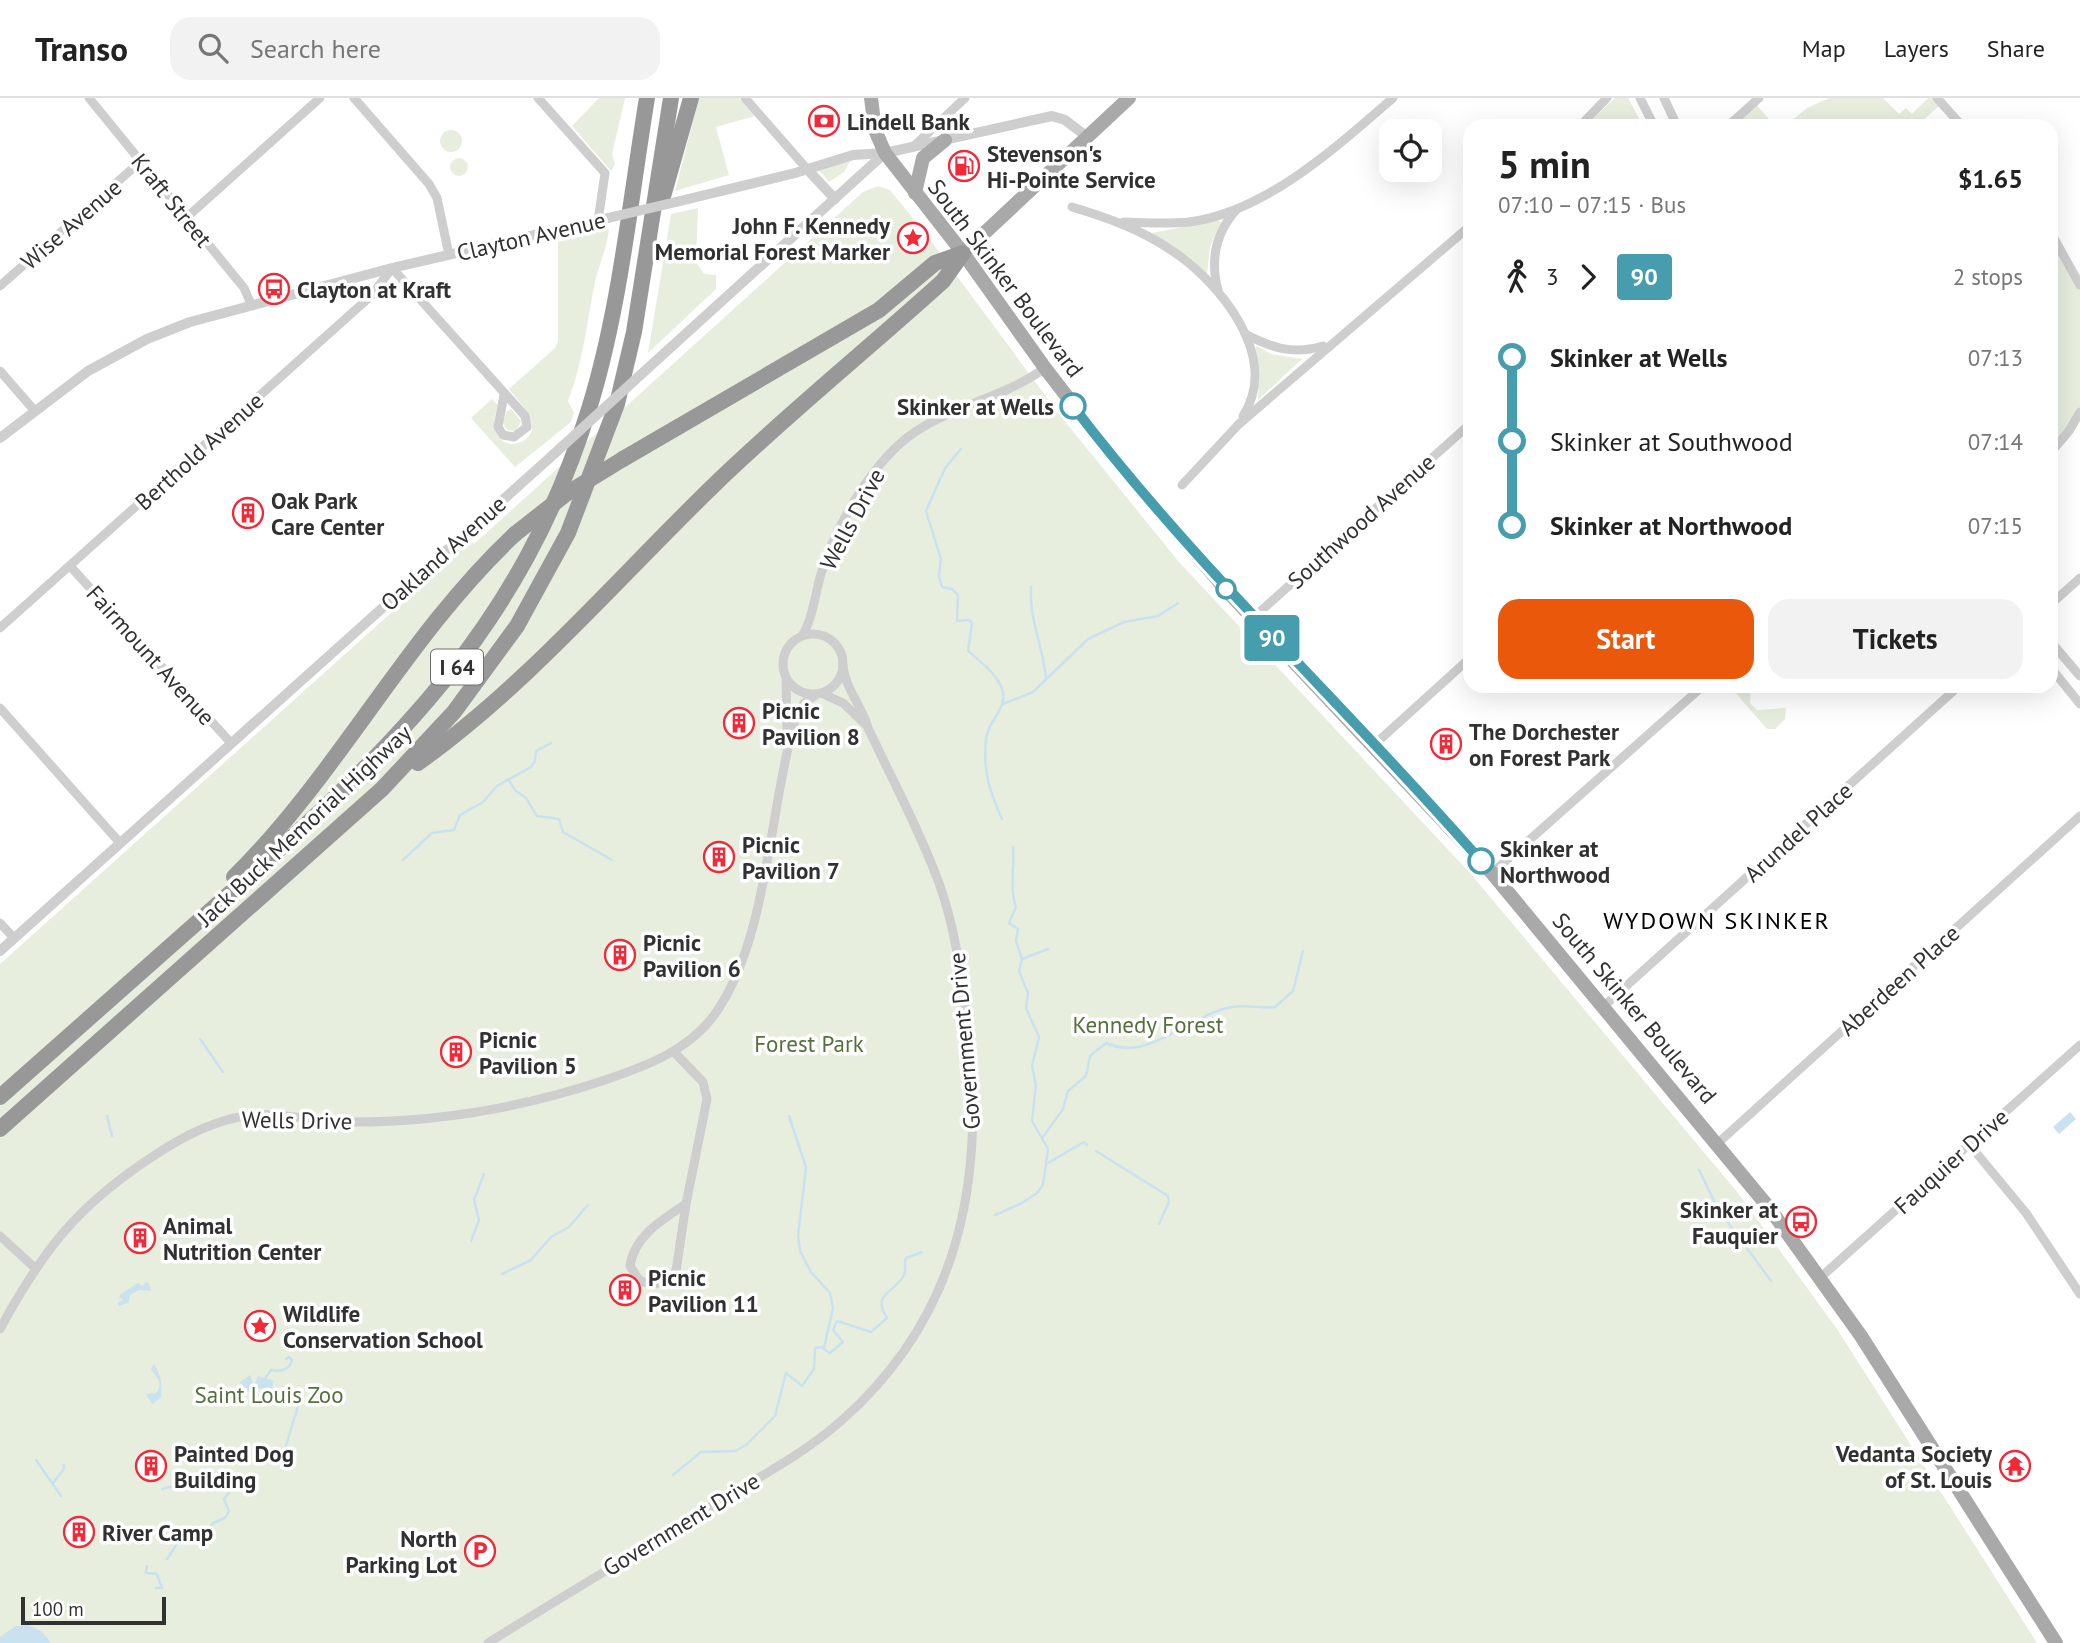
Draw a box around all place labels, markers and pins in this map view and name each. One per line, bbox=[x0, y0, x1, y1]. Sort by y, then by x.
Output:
bank icon: Lindell Bank bbox=[807, 104, 841, 138]
place label: Lindell Bank bbox=[847, 107, 971, 136]
place label: Stevenson's Hi-Pointe Service bbox=[987, 139, 1156, 194]
fuel station icon: Stevenson's Hi-Pointe Service bbox=[947, 149, 981, 183]
place label: John F. Kennedy Memorial Forest Marker bbox=[655, 211, 891, 266]
place icon: John F. Kennedy Memorial Forest Marker bbox=[896, 221, 930, 255]
bus stop icon: Clayton at Kraft bbox=[257, 272, 291, 306]
place label: Clayton at Kraft bbox=[297, 275, 451, 304]
place label: Skinker at Wells bbox=[897, 392, 1054, 421]
marker: Skinker at Wells bbox=[1060, 393, 1086, 419]
place label: Oak Park Care Center bbox=[271, 486, 385, 541]
building icon: Oak Park Care Center bbox=[231, 496, 265, 530]
unlabelled marker bbox=[1216, 579, 1236, 599]
place label: Picnic Pavilion 8 bbox=[762, 696, 860, 751]
building icon: Picnic Pavilion 8 bbox=[722, 706, 756, 740]
place label: The Dorchester on Forest Park bbox=[1469, 717, 1620, 772]
building icon: The Dorchester on Forest Park bbox=[1429, 727, 1463, 761]
place label: Picnic Pavilion 7 bbox=[742, 830, 840, 885]
place label: Skinker at Northwood bbox=[1500, 834, 1610, 889]
building icon: Picnic Pavilion 7 bbox=[702, 840, 736, 874]
marker: Skinker at Northwood bbox=[1468, 848, 1494, 874]
place label: Picnic Pavilion 6 bbox=[643, 928, 741, 983]
building icon: Picnic Pavilion 6 bbox=[603, 938, 637, 972]
place label: Picnic Pavilion 5 bbox=[479, 1025, 577, 1080]
building icon: Picnic Pavilion 5 bbox=[439, 1035, 473, 1069]
place label: Skinker at Fauquier bbox=[1680, 1195, 1779, 1250]
bus stop icon: Skinker at Fauquier bbox=[1784, 1205, 1818, 1239]
place label: Animal Nutrition Center bbox=[163, 1211, 322, 1266]
building icon: Animal Nutrition Center bbox=[123, 1221, 157, 1255]
place label: Picnic Pavilion 11 bbox=[648, 1263, 759, 1318]
building icon: Picnic Pavilion 11 bbox=[608, 1273, 642, 1307]
place label: Wildlife Conservation School bbox=[283, 1299, 483, 1354]
place icon: Wildlife Conservation School bbox=[243, 1309, 277, 1343]
place label: Painted Dog Building bbox=[174, 1439, 294, 1494]
place label: Vedanta Society of St. Louis bbox=[1835, 1439, 1993, 1494]
building icon: Painted Dog Building bbox=[134, 1449, 168, 1483]
temple icon: Vedanta Society of St. Louis bbox=[1998, 1449, 2032, 1483]
building icon: River Camp bbox=[62, 1515, 96, 1549]
place label: River Camp bbox=[102, 1518, 213, 1547]
place label: North Parking Lot bbox=[345, 1524, 457, 1579]
parking icon: North Parking Lot bbox=[463, 1534, 497, 1568]

